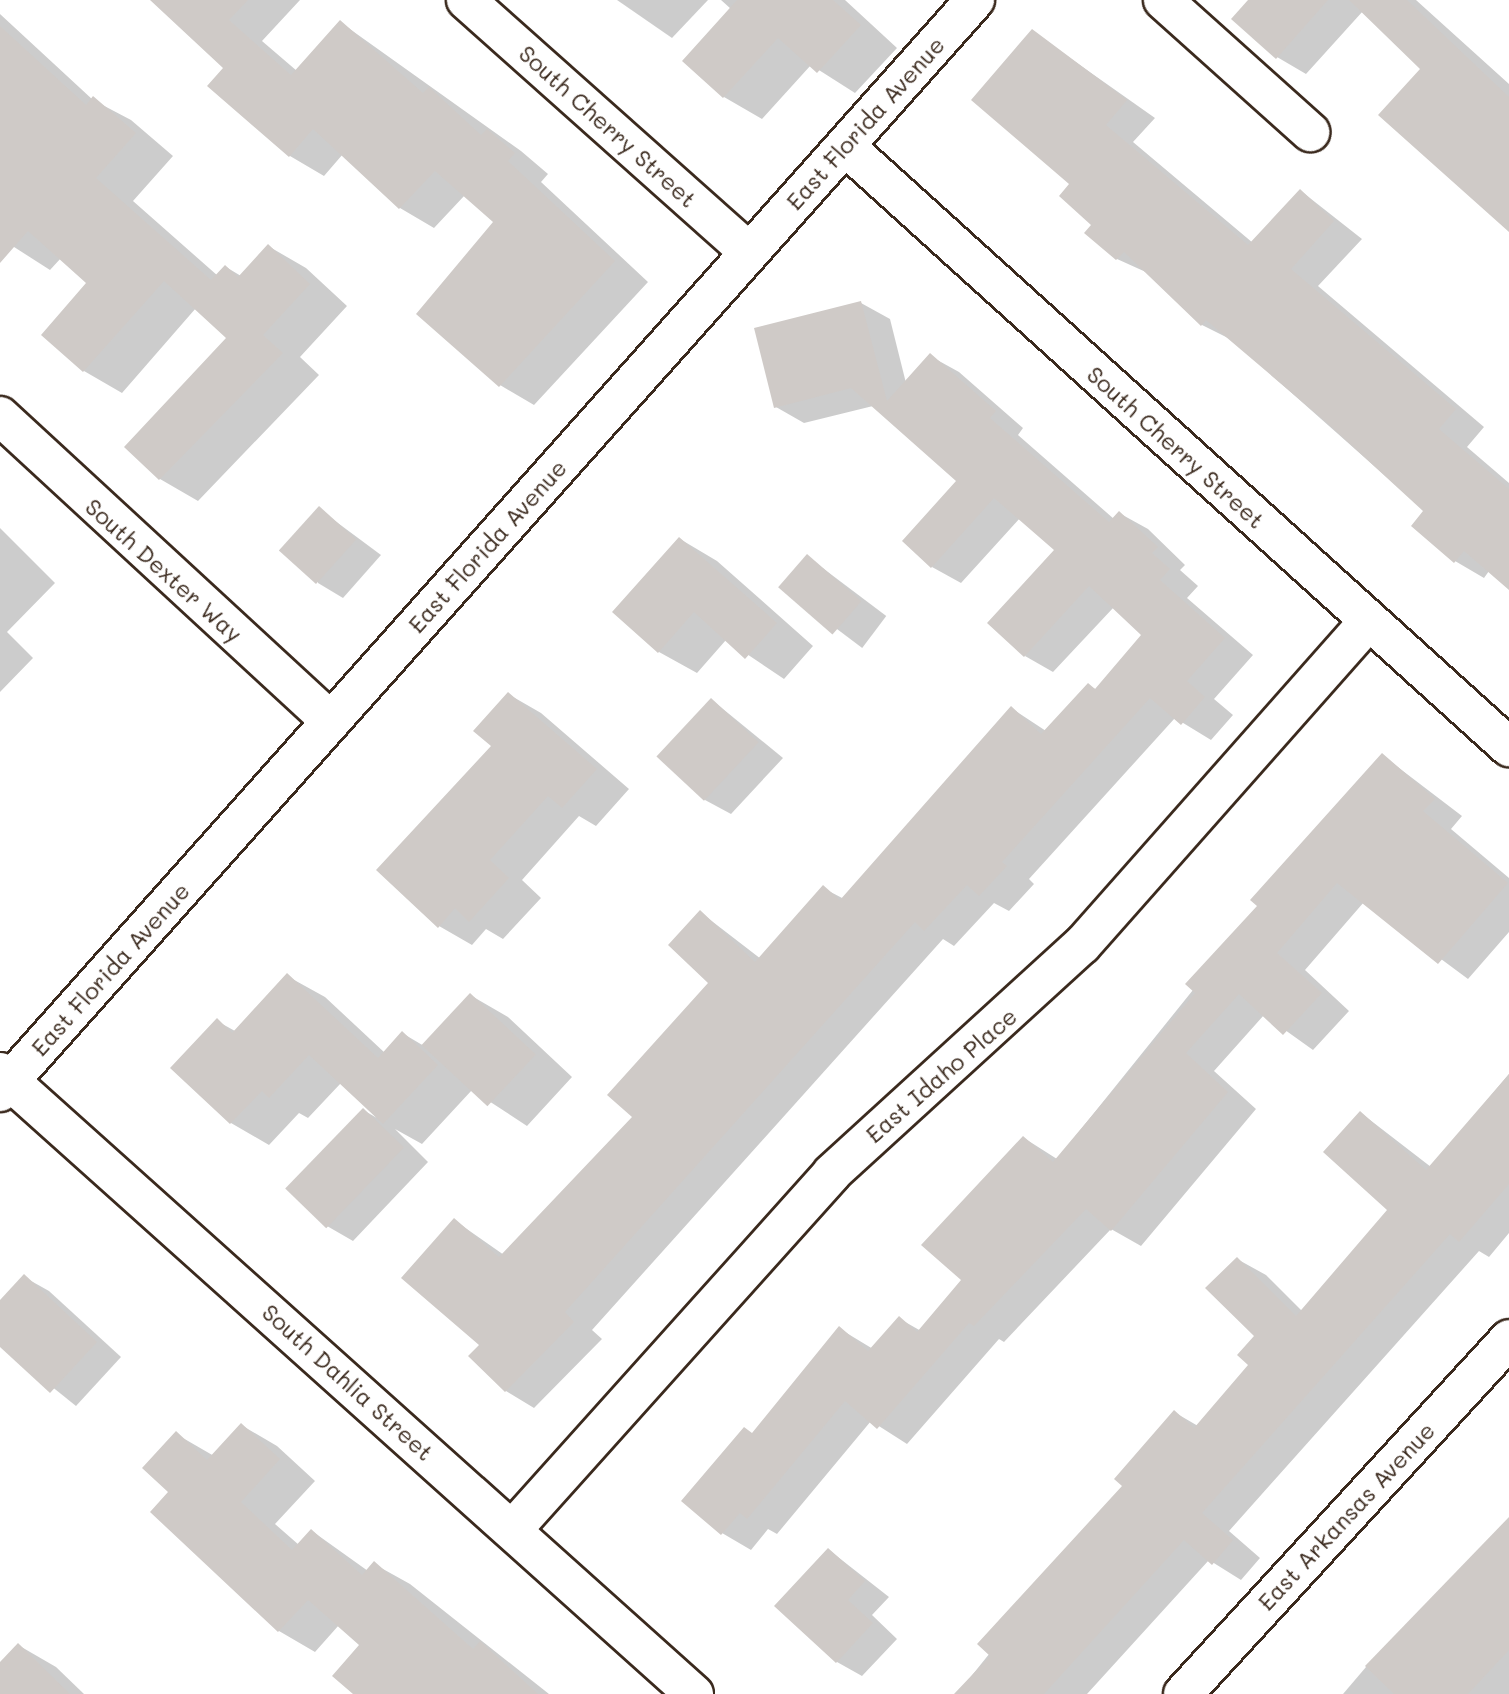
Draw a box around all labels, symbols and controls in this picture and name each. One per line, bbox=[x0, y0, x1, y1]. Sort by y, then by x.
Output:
street label: East Florida Avenue bbox=[780, 31, 950, 215]
street label: South Cherry Street bbox=[514, 39, 702, 213]
street label: South Cherry Street bbox=[1082, 360, 1270, 534]
street label: East Florida Avenue bbox=[402, 454, 572, 638]
street label: South Dexter Way bbox=[80, 492, 248, 648]
street label: East Florida Avenue bbox=[25, 877, 195, 1061]
street label: East Idaho Place bbox=[860, 1002, 1022, 1148]
street label: South Dahlia Street bbox=[257, 1298, 439, 1466]
street label: East Arkansas Avenue bbox=[1252, 1416, 1440, 1616]

